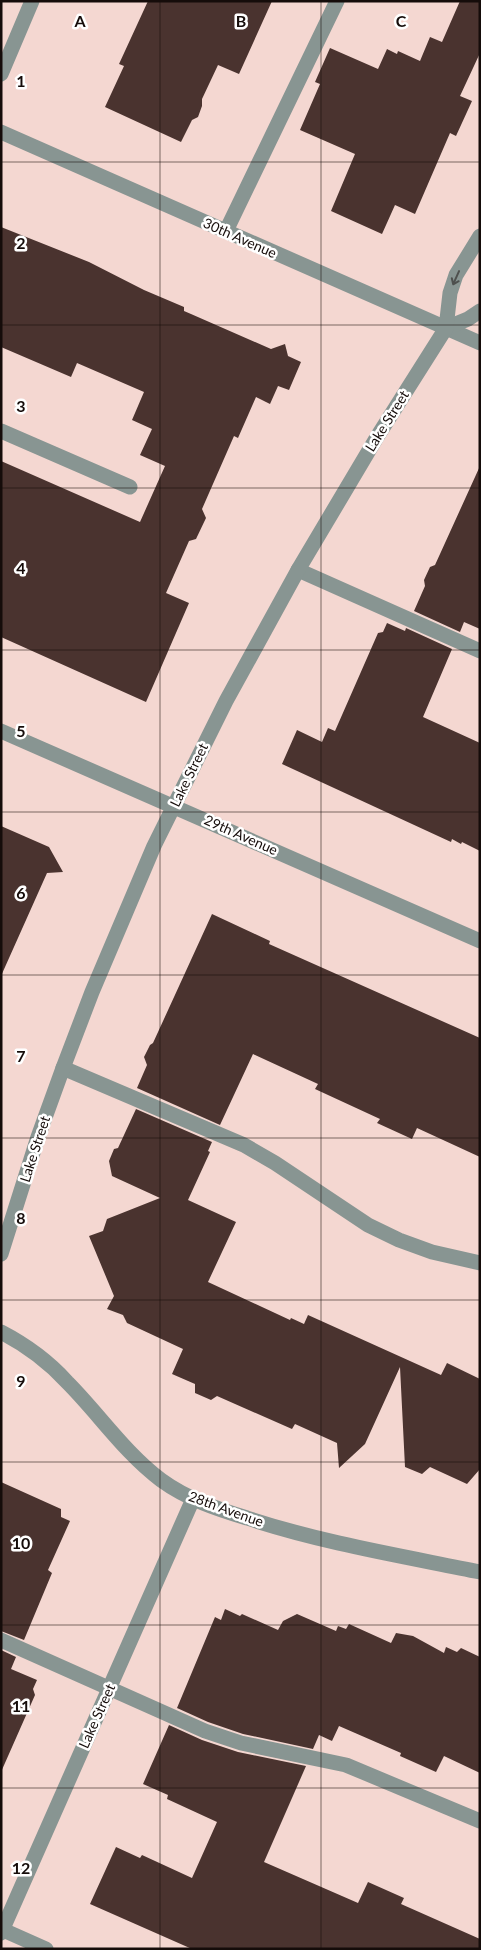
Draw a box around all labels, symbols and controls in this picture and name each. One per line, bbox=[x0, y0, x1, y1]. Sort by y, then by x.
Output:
text: A bbox=[73, 11, 86, 30]
text: B bbox=[236, 11, 246, 30]
text: C bbox=[396, 11, 407, 30]
text: 1 bbox=[16, 71, 26, 90]
street label: 30th Avenue bbox=[201, 214, 280, 261]
text: 2 bbox=[16, 233, 26, 252]
one-way arrow bbox=[450, 270, 460, 285]
street label: Lake Street bbox=[361, 387, 412, 454]
text: 3 bbox=[16, 396, 26, 415]
text: 4 bbox=[16, 558, 26, 577]
text: 5 bbox=[16, 721, 26, 740]
street label: Lake Street bbox=[166, 740, 211, 809]
street label: 29th Avenue bbox=[202, 811, 281, 858]
text: 6 bbox=[16, 883, 26, 902]
text: 7 bbox=[16, 1046, 26, 1065]
street label: Lake Street bbox=[16, 1114, 53, 1184]
text: 8 bbox=[16, 1208, 26, 1227]
text: 9 bbox=[16, 1371, 26, 1390]
street label: 28th Avenue bbox=[186, 1487, 266, 1530]
text: 10 bbox=[12, 1533, 30, 1552]
street label: Lake Street bbox=[75, 1681, 118, 1751]
text: 11 bbox=[12, 1696, 30, 1715]
text: 12 bbox=[12, 1858, 30, 1877]

